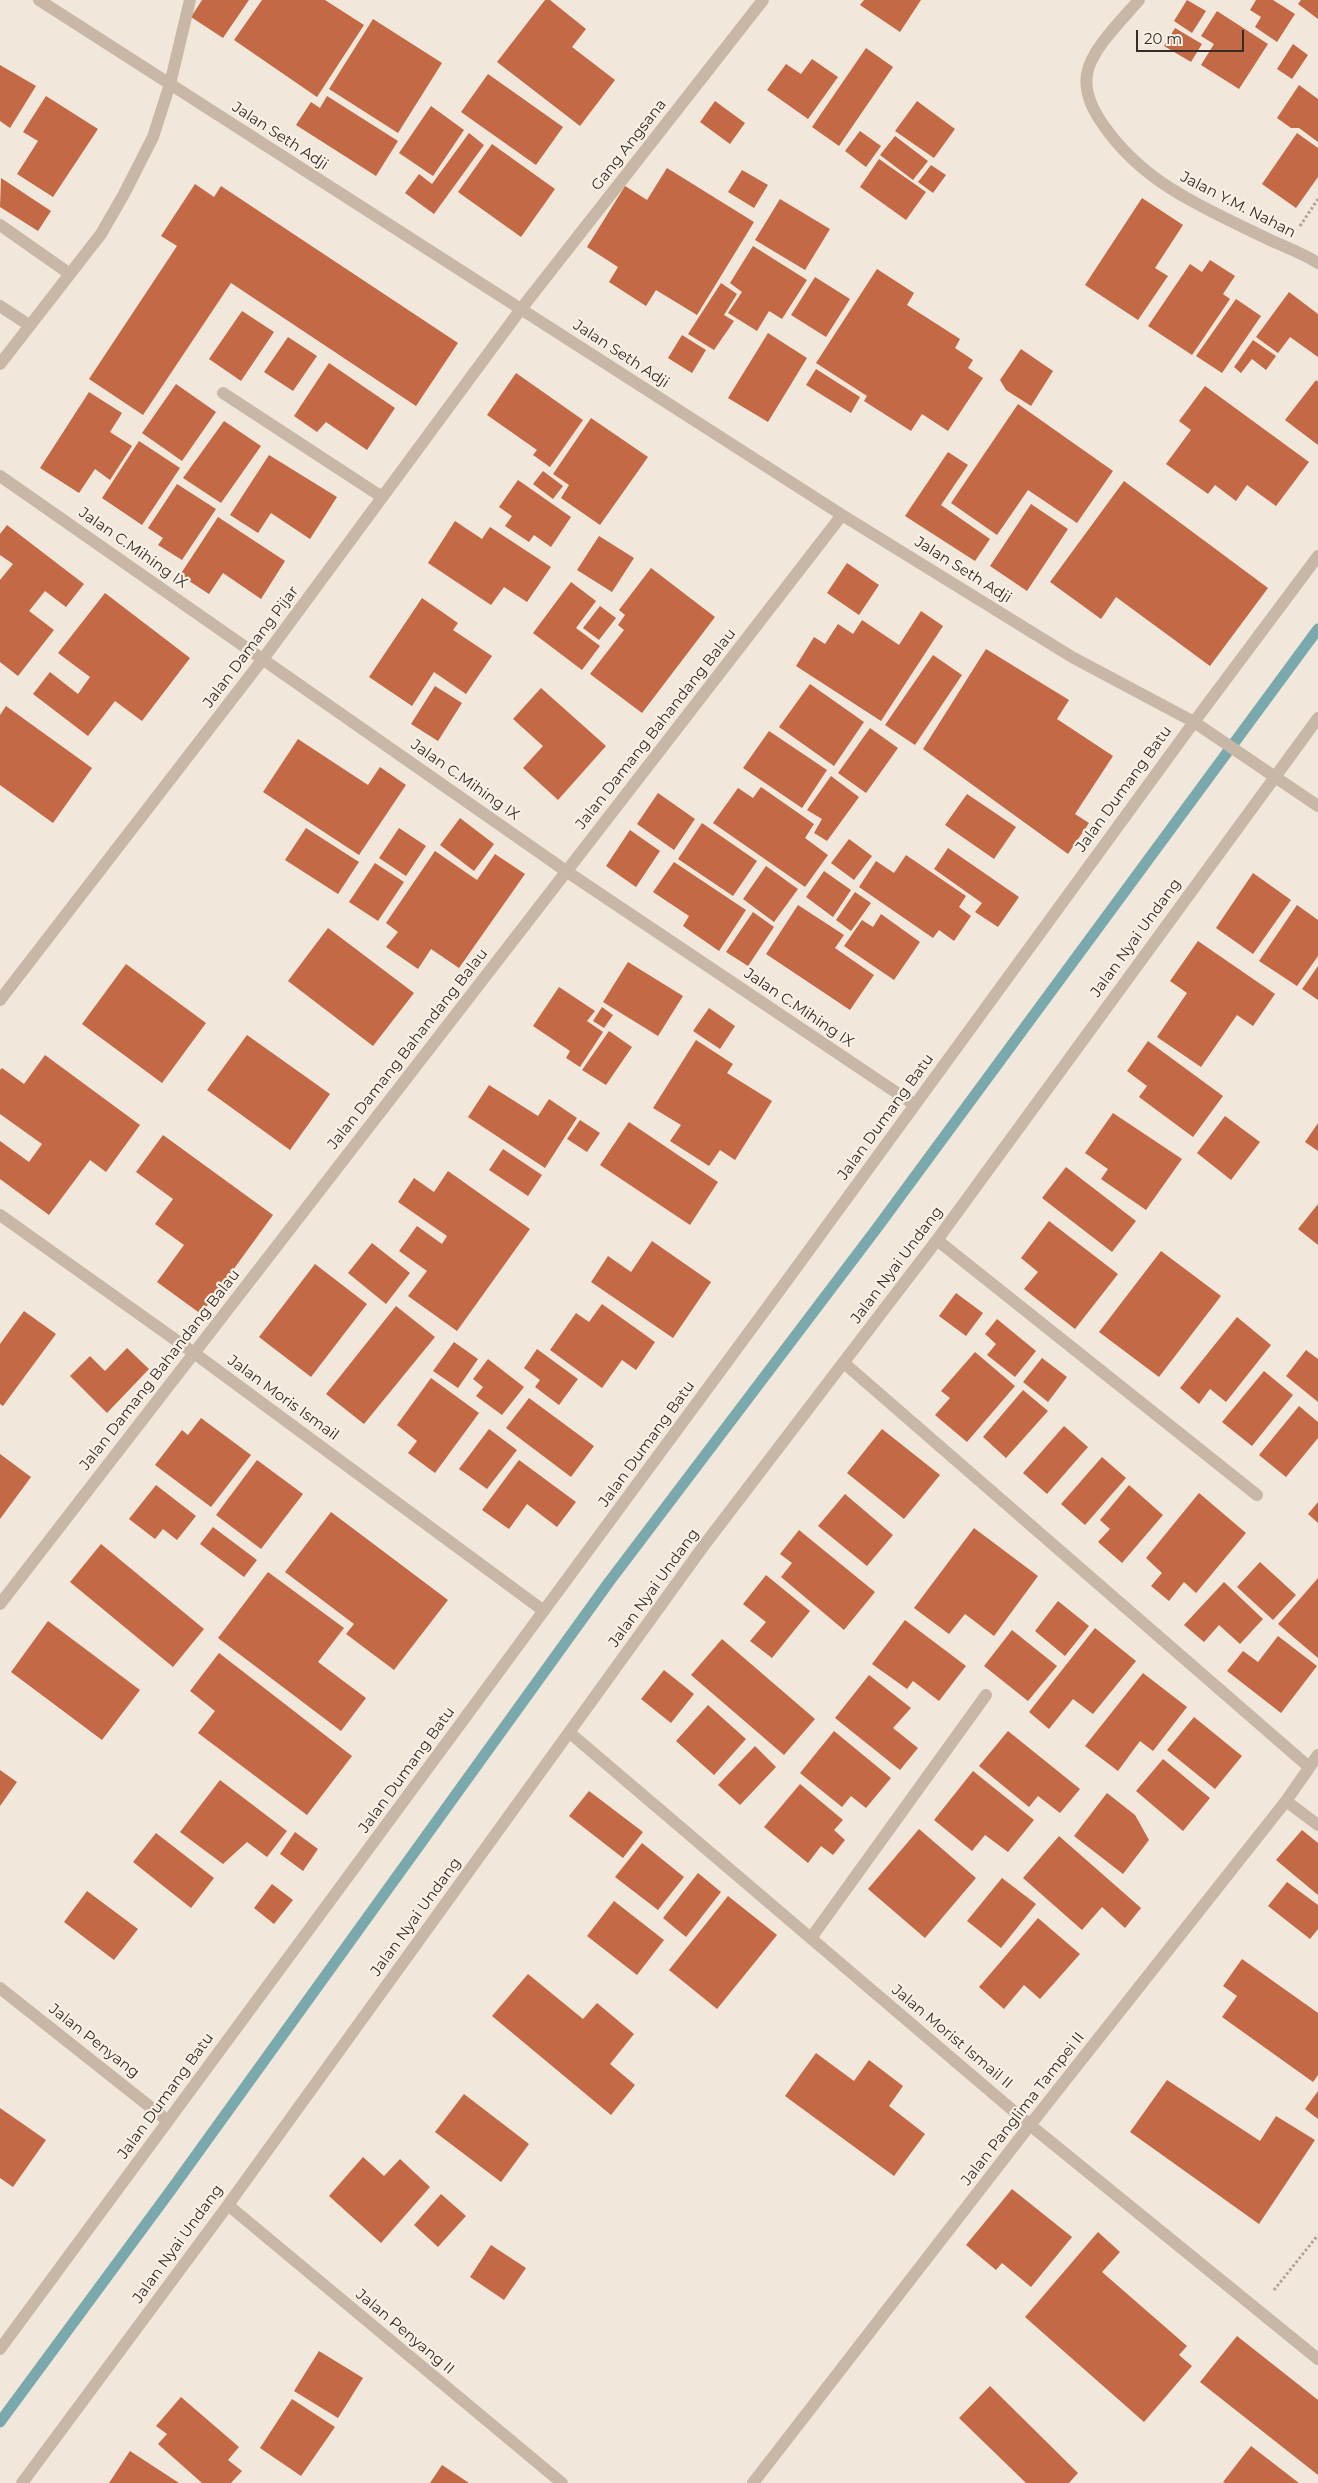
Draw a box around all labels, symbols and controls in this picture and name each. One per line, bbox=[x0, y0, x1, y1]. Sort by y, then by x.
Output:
scale bar bbox=[1138, 20, 1246, 52]
text: 20 m bbox=[1144, 29, 1182, 48]
street label: Gang Angsana bbox=[588, 96, 670, 194]
street label: Jalan Seth Adji bbox=[229, 98, 331, 174]
street label: Jalan Y.M. Nahan bbox=[1177, 168, 1299, 242]
street label: Jalan Seth Adji bbox=[570, 316, 672, 392]
street label: Jalan C.Mihing IX bbox=[75, 504, 191, 592]
street label: Jalan Seth Adji bbox=[911, 533, 1015, 607]
street label: Jalan Damang Pijar bbox=[199, 583, 303, 711]
street label: Jalan Damang Bahandang Balau bbox=[572, 625, 740, 833]
street label: Jalan Dumang Batu bbox=[1072, 723, 1176, 855]
street label: Jalan C.Mihing IX bbox=[407, 736, 523, 824]
street label: Jalan Nyai Undang bbox=[1087, 875, 1185, 1001]
street label: Jalan Damang Bahandang Balau bbox=[324, 945, 492, 1153]
street label: Jalan C.Mihing IX bbox=[741, 965, 857, 1051]
street label: Jalan Dumang Batu bbox=[834, 1051, 938, 1183]
street label: Jalan Nyai Undang bbox=[847, 1203, 947, 1327]
street label: Jalan Damang Bahandang Balau bbox=[76, 1266, 244, 1474]
street label: Jalan Moris Ismail bbox=[224, 1352, 342, 1444]
street label: Jalan Dumang Batu bbox=[595, 1378, 699, 1510]
street label: Jalan Nyai Undang bbox=[605, 1525, 703, 1651]
street label: Jalan Dumang Batu bbox=[355, 1704, 459, 1836]
street label: Jalan Nyai Undang bbox=[367, 1854, 465, 1980]
street label: Jalan Morist Ismail II bbox=[888, 1981, 1016, 2093]
street label: Jalan Penyang bbox=[45, 2000, 143, 2082]
street label: Jalan Panglima Tampei II bbox=[958, 2029, 1088, 2189]
street label: Jalan Dumang Batu bbox=[114, 2030, 218, 2162]
street label: Jalan Nyai Undang bbox=[129, 2181, 227, 2307]
street label: Jalan Penyang II bbox=[352, 2286, 458, 2378]

